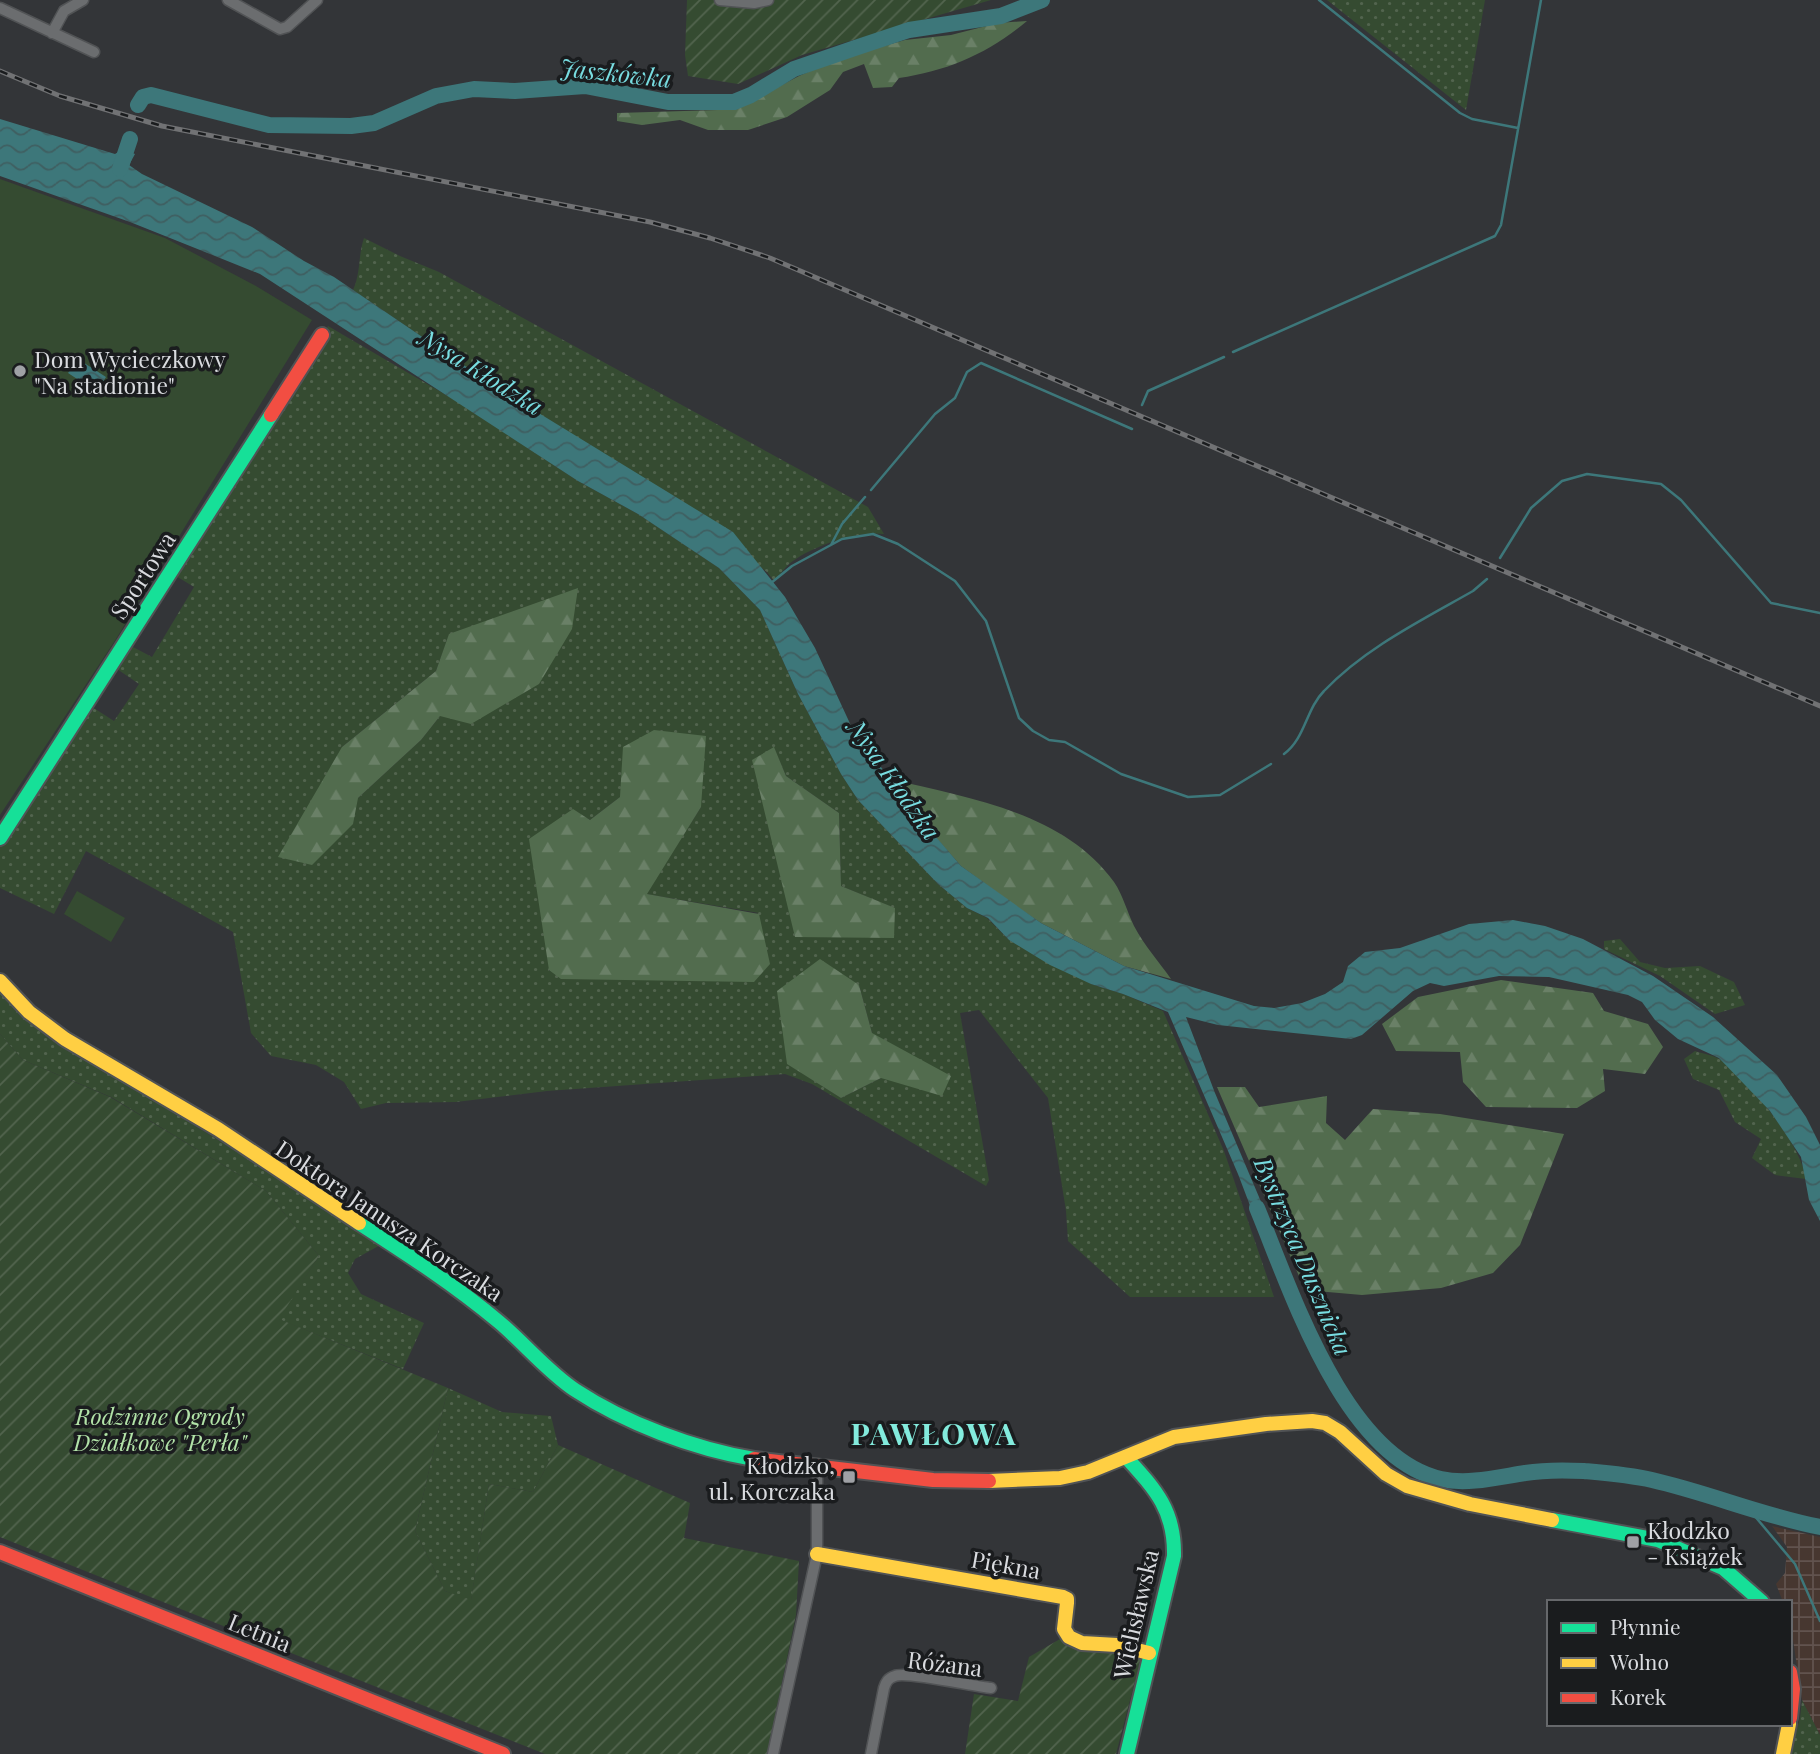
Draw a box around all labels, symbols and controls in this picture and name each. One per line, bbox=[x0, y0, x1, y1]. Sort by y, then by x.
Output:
water label: Jaszkówka bbox=[559, 50, 673, 94]
water label: Nysa Kłodzka bbox=[413, 319, 550, 422]
place label: Dom Wycieczkowy "Na stadionie" bbox=[34, 343, 226, 400]
marker: Dom Wycieczkowy "Na stadionie" bbox=[12, 363, 28, 379]
street label: Sportowa bbox=[102, 525, 182, 625]
water label: Nysa Kłodzka bbox=[841, 711, 948, 845]
street label: Doktora Janusza Korczaka bbox=[270, 1132, 510, 1308]
water label: Bystrzyca Dusznicka bbox=[1247, 1151, 1360, 1360]
park label: Rodzinne Ogrody Działkowe "Perła" bbox=[72, 1400, 248, 1457]
district label: PAWŁOWA bbox=[850, 1413, 1018, 1453]
place label: Kłodzko, ul. Korczaka bbox=[709, 1449, 836, 1506]
marker: Kłodzko, ul. Korczaka bbox=[841, 1469, 857, 1485]
place label: Kłodzko - Książek bbox=[1647, 1514, 1743, 1571]
marker: Kłodzko - Książek bbox=[1625, 1534, 1641, 1550]
street label: Piękna bbox=[969, 1543, 1044, 1585]
street label: Wielisławska bbox=[1105, 1546, 1165, 1683]
legend bbox=[1547, 1600, 1792, 1726]
street label: Letnia bbox=[224, 1605, 297, 1659]
text: Płynnie bbox=[1610, 1612, 1681, 1640]
street label: Różana bbox=[906, 1643, 985, 1683]
text: Wolno bbox=[1609, 1647, 1669, 1675]
text: Korek bbox=[1610, 1682, 1667, 1710]

